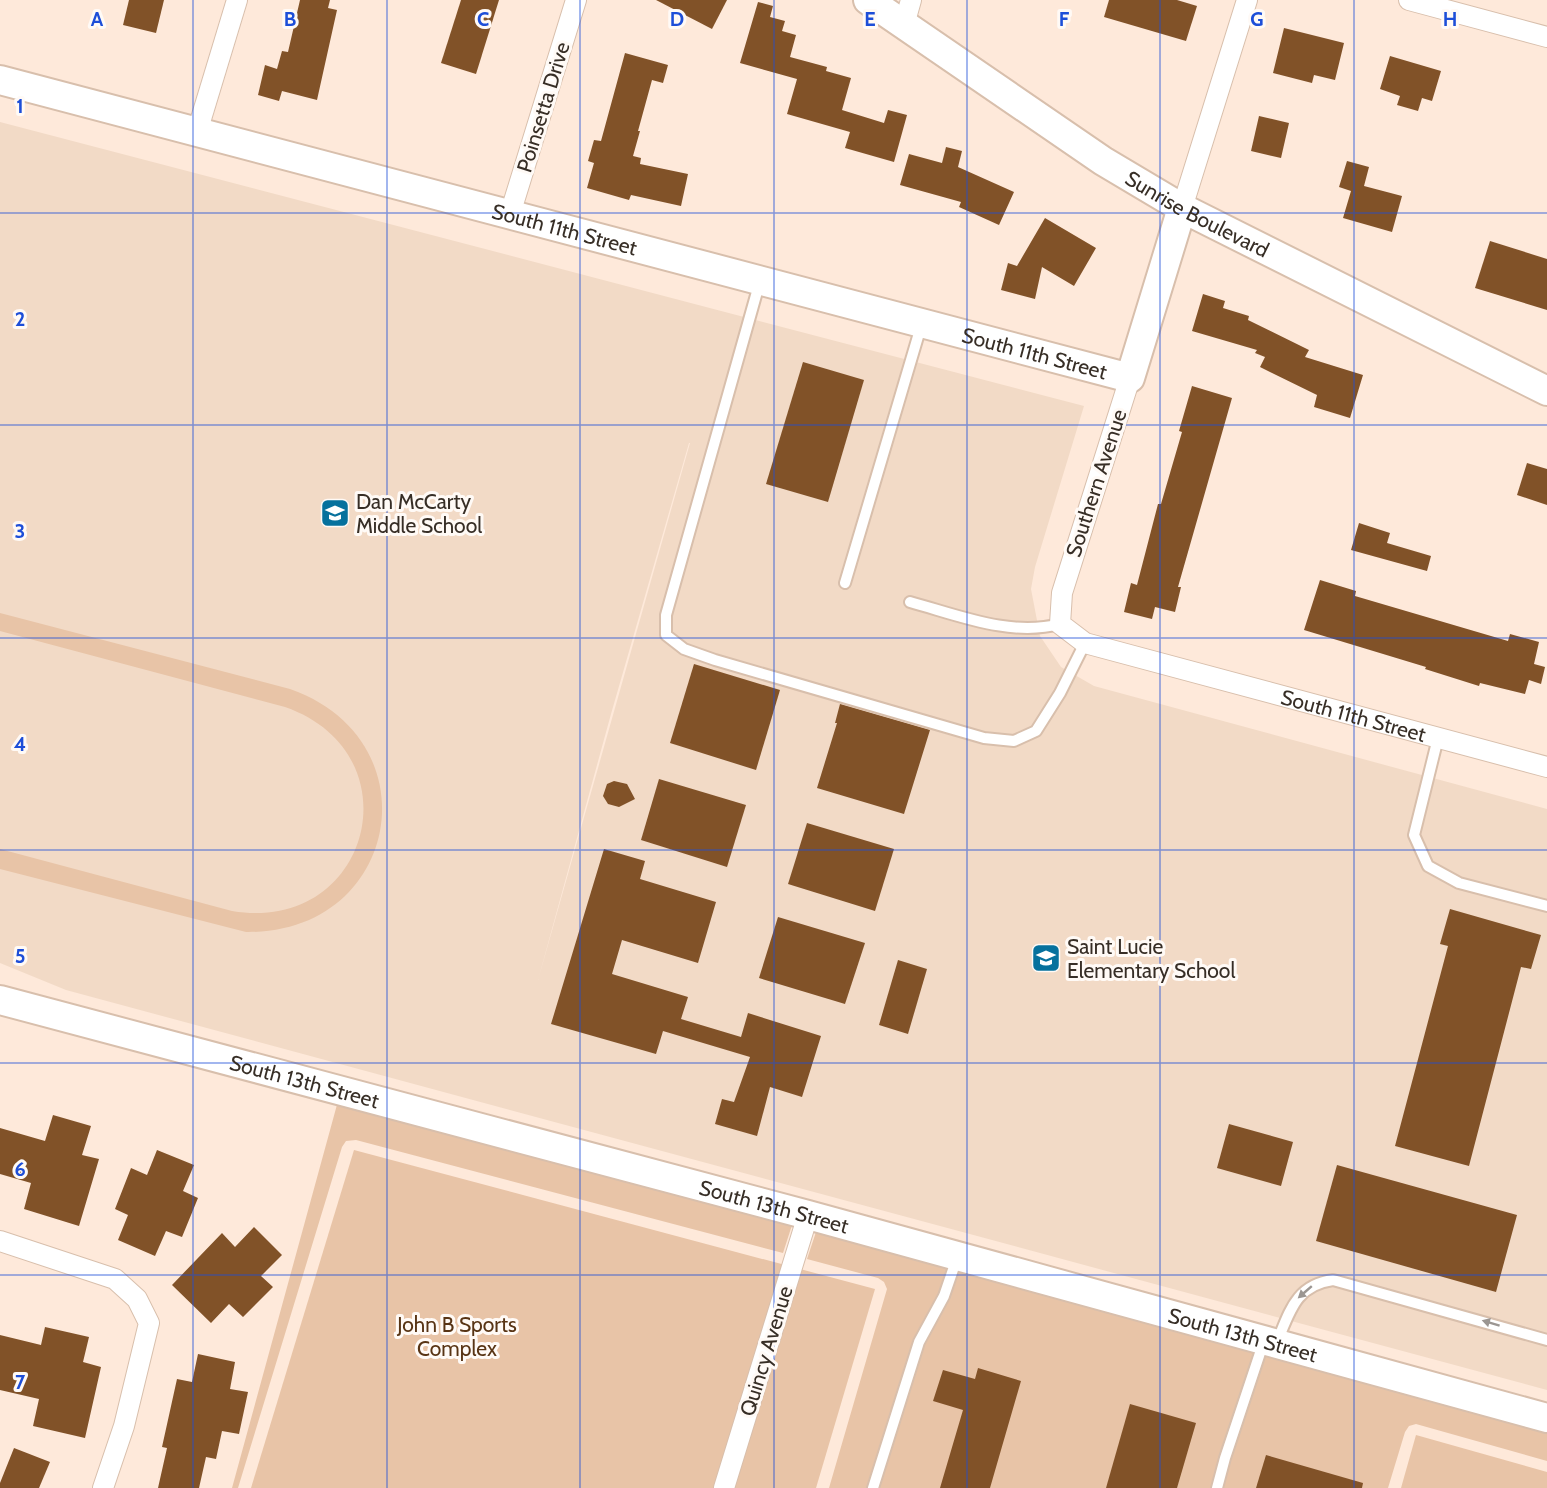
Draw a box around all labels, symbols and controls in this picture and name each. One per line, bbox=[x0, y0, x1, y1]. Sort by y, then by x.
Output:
text: A bbox=[91, 7, 104, 31]
text: B bbox=[284, 7, 296, 31]
text: C bbox=[477, 7, 489, 31]
text: D bbox=[670, 7, 684, 31]
text: E bbox=[864, 7, 876, 31]
text: F bbox=[1059, 7, 1070, 31]
text: G bbox=[1250, 7, 1264, 31]
text: H bbox=[1443, 7, 1457, 31]
street label: Poinsetta Drive bbox=[511, 39, 575, 175]
text: 1 bbox=[16, 94, 24, 118]
street label: Sunrise Boulevard bbox=[1121, 165, 1273, 262]
street label: South 11th Street bbox=[489, 198, 640, 260]
text: 2 bbox=[15, 307, 25, 331]
street label: South 11th Street bbox=[959, 322, 1110, 384]
street label: Southern Avenue bbox=[1060, 406, 1132, 560]
place label: Dan McCarty Middle School bbox=[356, 489, 482, 538]
school or university icon: Dan McCarty Middle School bbox=[319, 497, 351, 529]
text: 3 bbox=[15, 519, 25, 543]
street label: South 11th Street bbox=[1278, 684, 1429, 746]
text: 4 bbox=[14, 732, 26, 756]
place label: Saint Lucie Elementary School bbox=[1067, 934, 1235, 983]
school or university icon: Saint Lucie Elementary School bbox=[1030, 942, 1062, 974]
text: 5 bbox=[15, 944, 25, 968]
street label: South 13th Street bbox=[227, 1049, 382, 1113]
text: 6 bbox=[14, 1157, 26, 1181]
street label: South 13th Street bbox=[697, 1174, 851, 1238]
street label: Quincy Avenue bbox=[734, 1283, 798, 1419]
one-way arrow bbox=[1298, 1285, 1313, 1299]
street label: South 13th Street bbox=[1165, 1302, 1320, 1367]
park label: John B Sports Complex bbox=[396, 1312, 517, 1361]
one-way arrow bbox=[1482, 1318, 1500, 1327]
text: 7 bbox=[15, 1370, 26, 1394]

